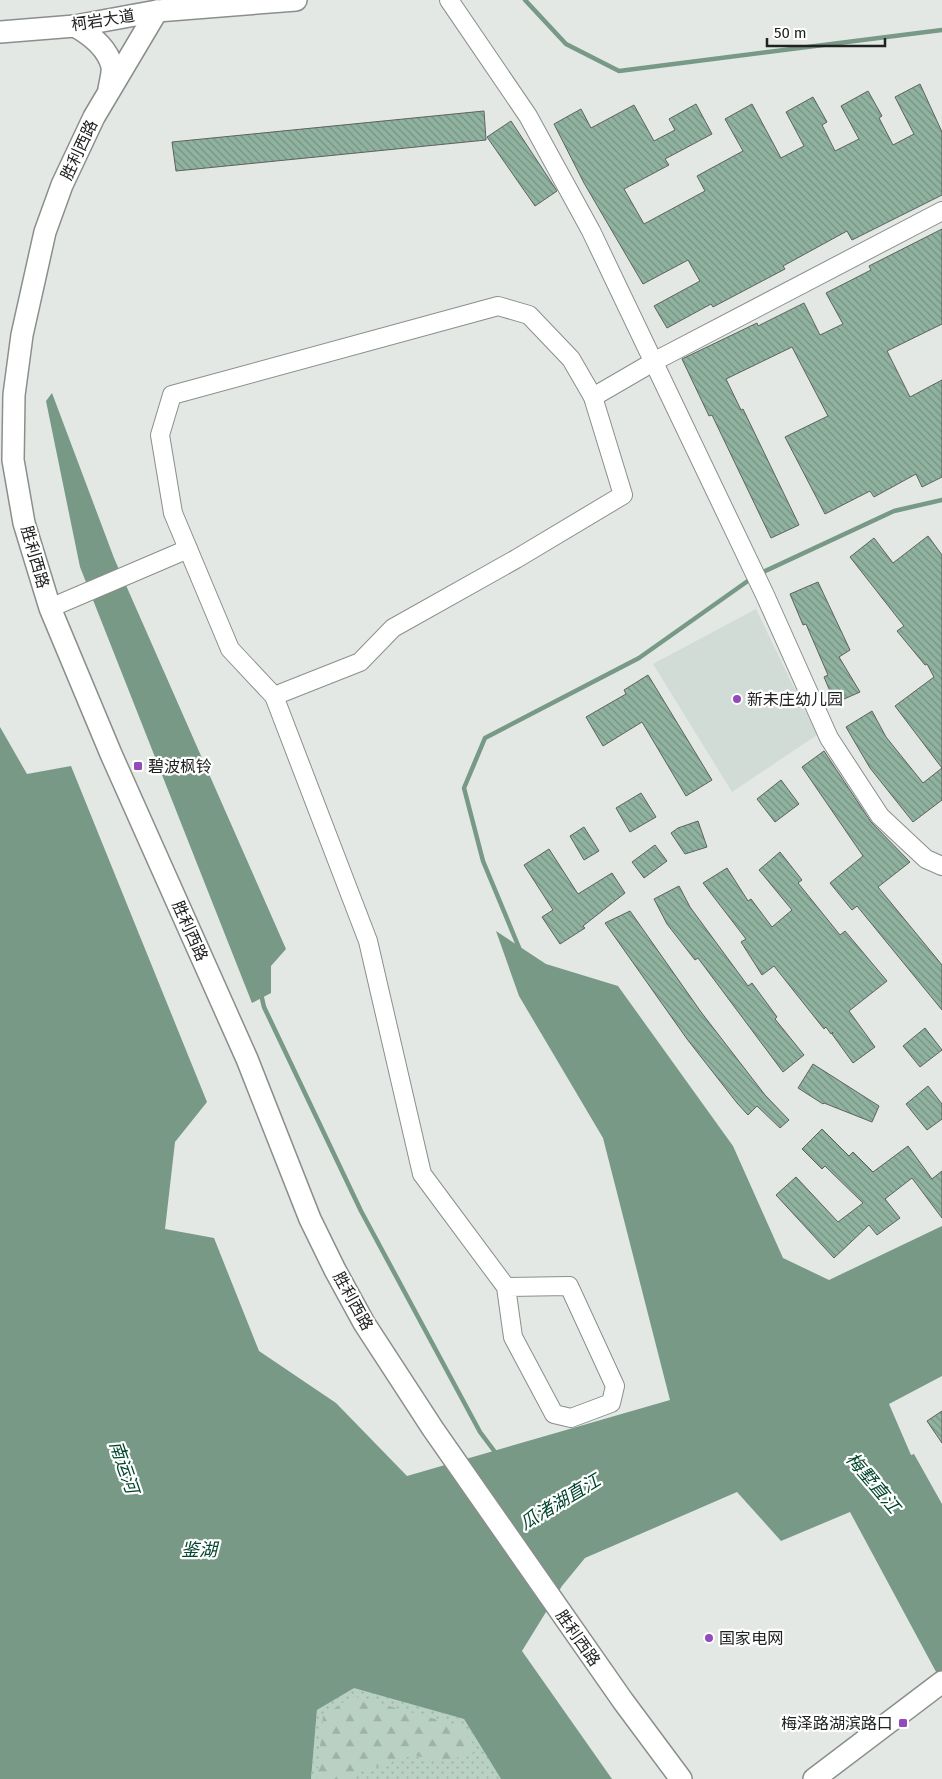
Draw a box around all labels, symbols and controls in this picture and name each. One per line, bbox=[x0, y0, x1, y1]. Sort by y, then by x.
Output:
street label: 柯岩大道 bbox=[70, 6, 136, 34]
scale bar bbox=[767, 15, 884, 47]
text: 50 m bbox=[774, 24, 807, 42]
street label: 胜利西路 bbox=[57, 117, 101, 183]
street label: 胜利西路 bbox=[17, 524, 53, 590]
place label: 新未庄幼儿园 bbox=[747, 690, 843, 709]
marker: 新未庄幼儿园 bbox=[731, 693, 743, 705]
place label: 碧波枫铃 bbox=[148, 757, 212, 776]
marker: 碧波枫铃 bbox=[132, 760, 144, 772]
street label: 胜利西路 bbox=[168, 898, 212, 964]
street label: 胜利西路 bbox=[329, 1268, 377, 1334]
water label: 南运河 bbox=[105, 1438, 144, 1499]
water label: 梅墅直江 bbox=[841, 1448, 906, 1519]
water label: 瓜渚湖直江 bbox=[516, 1468, 606, 1535]
water label: 鉴湖 bbox=[181, 1539, 220, 1561]
street label: 胜利西路 bbox=[552, 1606, 604, 1670]
place label: 国家电网 bbox=[719, 1629, 783, 1648]
marker: 国家电网 bbox=[703, 1632, 715, 1644]
place label: 梅泽路湖滨路口 bbox=[781, 1714, 893, 1733]
marker: 梅泽路湖滨路口 bbox=[897, 1717, 909, 1729]

